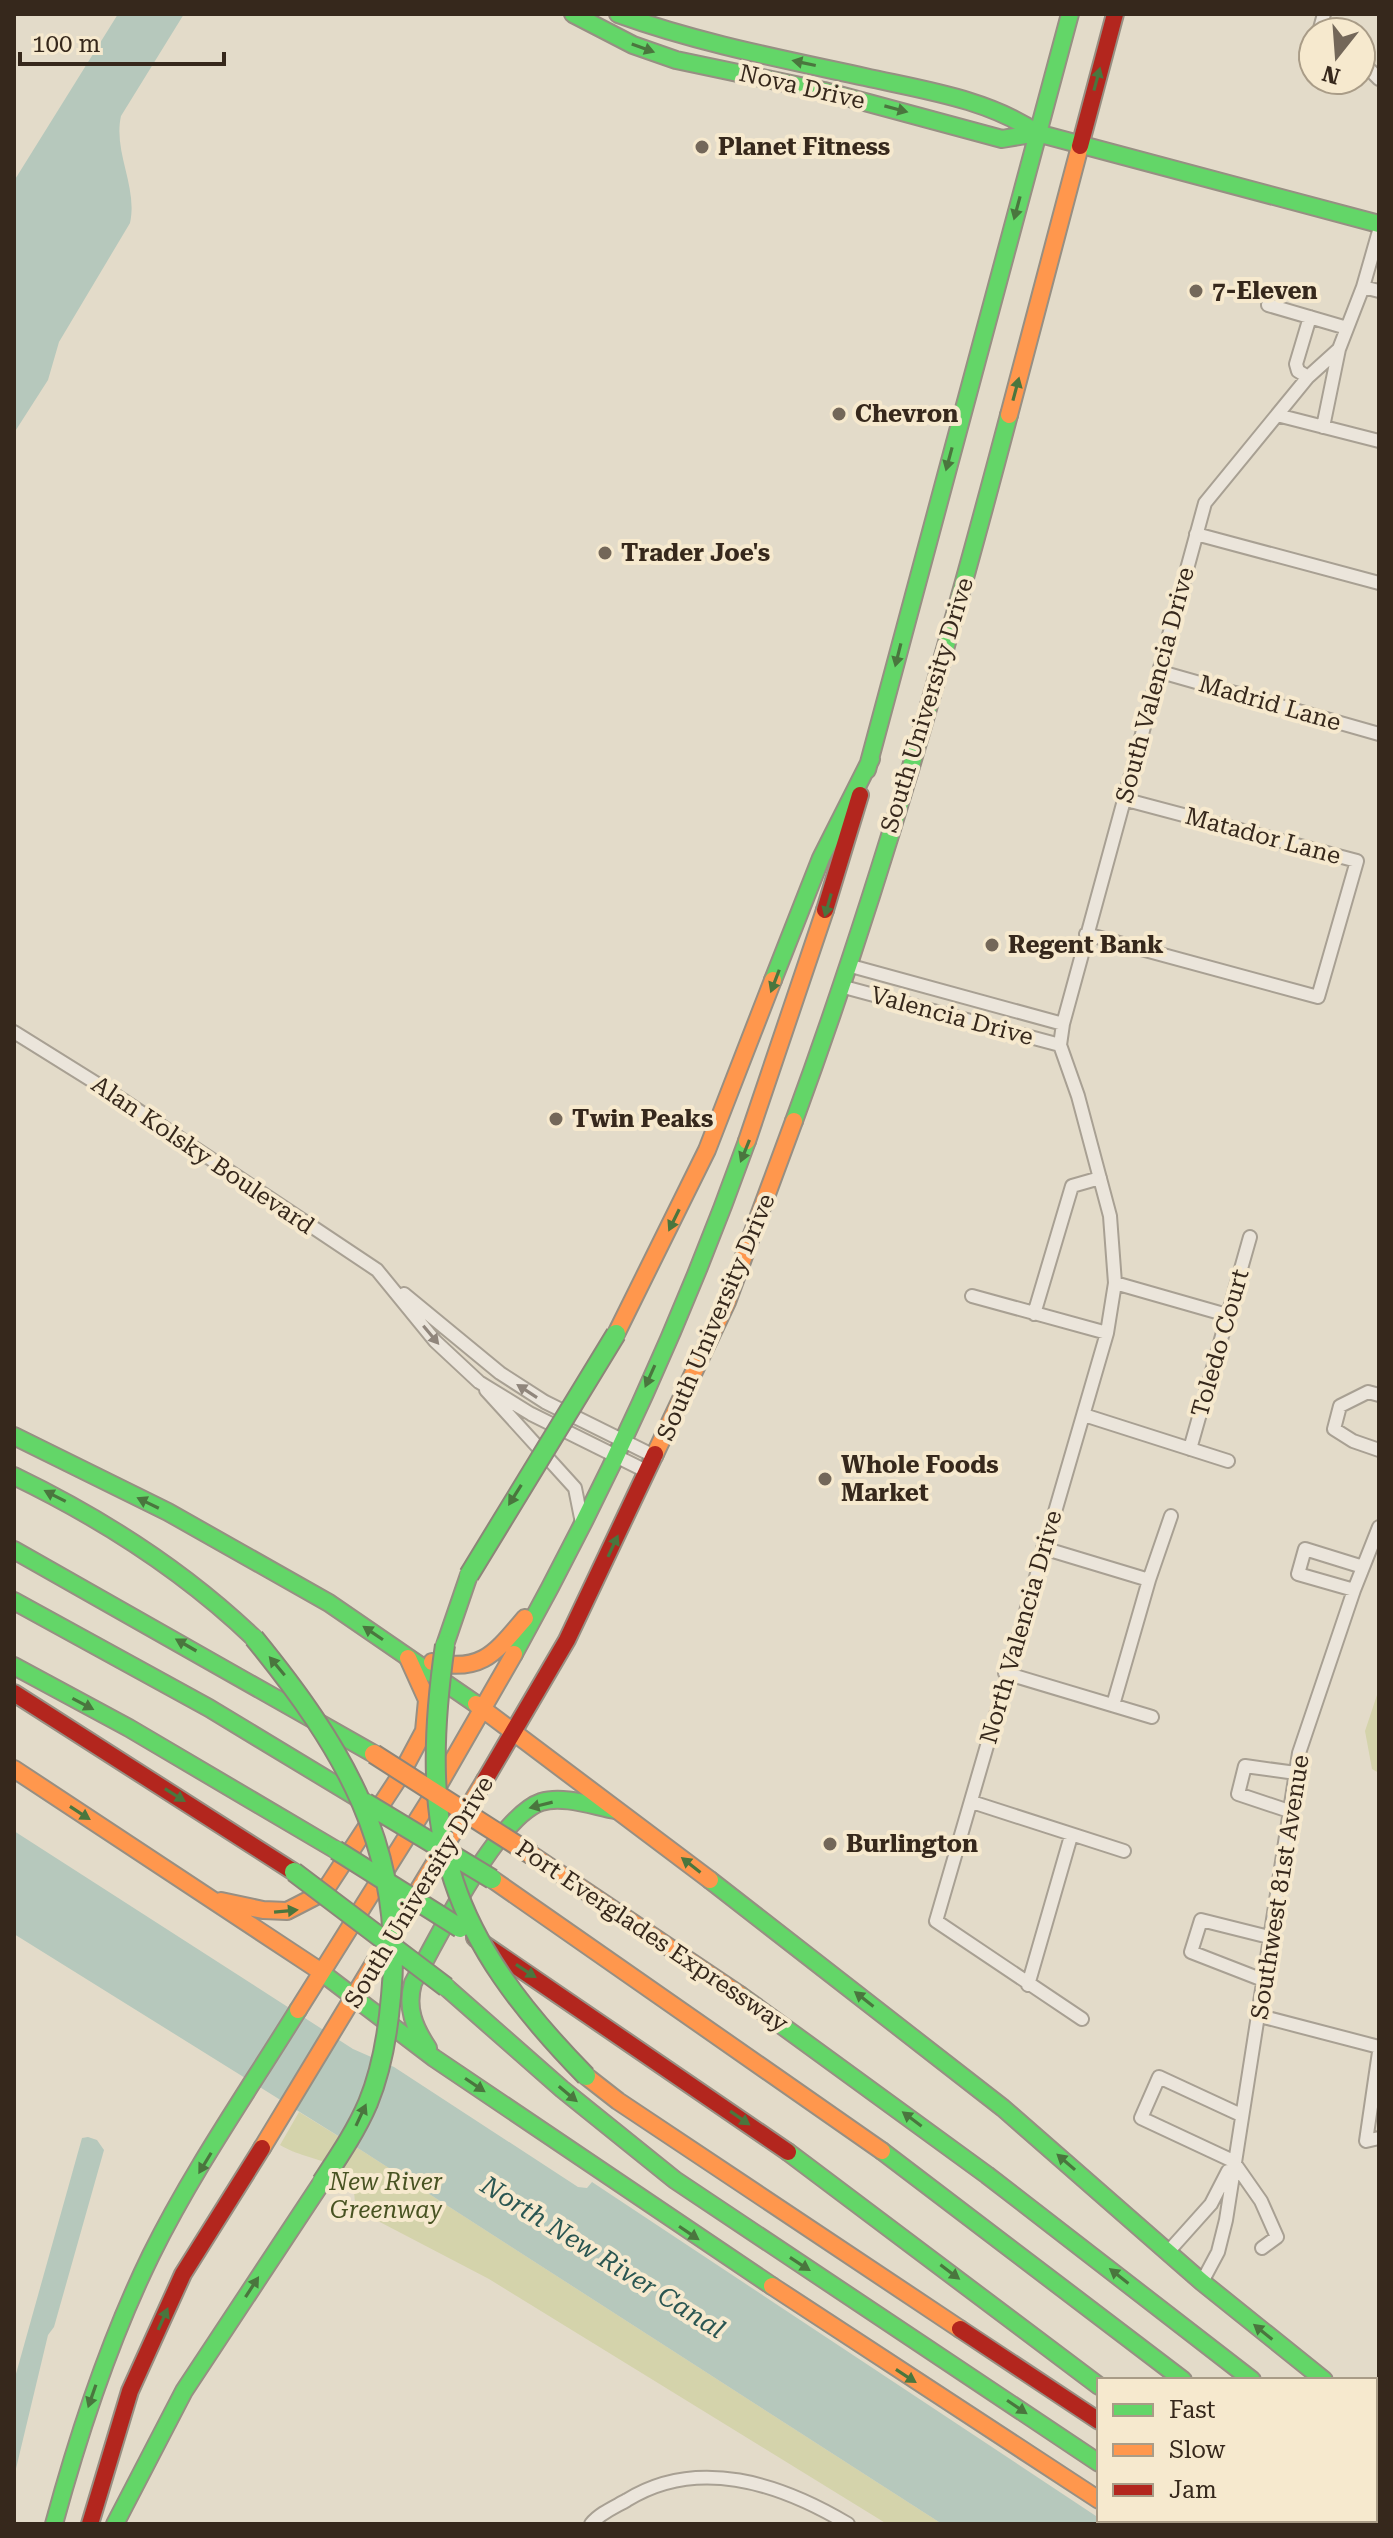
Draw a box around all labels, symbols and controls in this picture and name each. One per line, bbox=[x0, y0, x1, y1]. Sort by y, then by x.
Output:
scale bar bbox=[20, 16, 224, 66]
north arrow bbox=[1297, 16, 1377, 96]
text: 100 m bbox=[32, 30, 100, 58]
one-way arrow bbox=[631, 42, 655, 55]
one-way arrow bbox=[791, 56, 816, 69]
street label: Nova Drive bbox=[736, 59, 868, 115]
text: N bbox=[1319, 60, 1343, 89]
one-way arrow bbox=[1092, 67, 1104, 92]
one-way arrow bbox=[883, 104, 908, 116]
place label: Planet Fitness bbox=[718, 133, 890, 161]
marker: Planet Fitness bbox=[693, 138, 711, 156]
one-way arrow bbox=[1011, 196, 1023, 221]
place label: 7-Eleven bbox=[1212, 277, 1318, 305]
marker: 7-Eleven bbox=[1187, 282, 1205, 300]
one-way arrow bbox=[1010, 376, 1023, 400]
place label: Chevron bbox=[855, 400, 958, 428]
marker: Chevron bbox=[830, 405, 848, 423]
one-way arrow bbox=[943, 447, 955, 472]
place label: Trader Joe's bbox=[621, 539, 770, 567]
marker: Trader Joe's bbox=[596, 544, 614, 562]
street label: South Valencia Drive bbox=[1110, 564, 1200, 806]
street label: South University Drive bbox=[875, 574, 979, 836]
one-way arrow bbox=[891, 642, 903, 667]
street label: Madrid Lane bbox=[1196, 669, 1344, 737]
street label: Matador Lane bbox=[1182, 802, 1344, 870]
one-way arrow bbox=[821, 893, 834, 917]
place label: Regent Bank bbox=[1008, 931, 1164, 959]
marker: Regent Bank bbox=[983, 936, 1001, 954]
one-way arrow bbox=[768, 969, 781, 993]
street label: Valencia Drive bbox=[868, 981, 1036, 1051]
street label: Alan Kolsky Boulevard bbox=[86, 1070, 320, 1240]
place label: Twin Peaks bbox=[572, 1105, 713, 1133]
marker: Twin Peaks bbox=[547, 1110, 565, 1128]
one-way arrow bbox=[738, 1139, 751, 1163]
street label: South University Drive bbox=[651, 1190, 781, 1444]
one-way arrow bbox=[667, 1208, 680, 1231]
street label: Toledo Court bbox=[1186, 1266, 1254, 1420]
one-way arrow bbox=[422, 1324, 439, 1344]
one-way arrow bbox=[643, 1364, 656, 1388]
one-way arrow bbox=[517, 1384, 538, 1399]
place label: Whole Foods Market bbox=[841, 1451, 999, 1507]
marker: Whole Foods Market bbox=[816, 1470, 834, 1488]
one-way arrow bbox=[509, 1484, 523, 1506]
one-way arrow bbox=[43, 1489, 66, 1503]
one-way arrow bbox=[137, 1496, 160, 1509]
street label: North Valencia Drive bbox=[974, 1507, 1068, 1747]
one-way arrow bbox=[606, 1534, 620, 1558]
one-way arrow bbox=[363, 1626, 384, 1641]
one-way arrow bbox=[175, 1638, 197, 1652]
one-way arrow bbox=[269, 1656, 286, 1676]
one-way arrow bbox=[71, 1697, 94, 1710]
street label: Southwest 81st Avenue bbox=[1245, 1753, 1315, 2021]
street label: South University Drive bbox=[339, 1771, 499, 2013]
one-way arrow bbox=[164, 1787, 186, 1801]
one-way arrow bbox=[528, 1799, 553, 1811]
one-way arrow bbox=[70, 1805, 91, 1820]
place label: Burlington bbox=[846, 1830, 978, 1858]
street label: Port Everglades Expressway bbox=[511, 1834, 794, 2038]
marker: Burlington bbox=[821, 1835, 839, 1853]
one-way arrow bbox=[681, 1858, 701, 1874]
one-way arrow bbox=[274, 1904, 299, 1917]
one-way arrow bbox=[515, 1963, 537, 1978]
one-way arrow bbox=[854, 1991, 874, 2007]
one-way arrow bbox=[464, 2077, 485, 2092]
one-way arrow bbox=[558, 2085, 578, 2102]
one-way arrow bbox=[354, 2103, 368, 2126]
one-way arrow bbox=[730, 2110, 751, 2125]
one-way arrow bbox=[902, 2111, 922, 2127]
one-way arrow bbox=[198, 2152, 212, 2174]
one-way arrow bbox=[1056, 2154, 1075, 2172]
park label: New River Greenway bbox=[328, 2168, 443, 2224]
water label: North New River Canal bbox=[475, 2169, 730, 2344]
one-way arrow bbox=[678, 2225, 699, 2240]
one-way arrow bbox=[789, 2256, 811, 2271]
one-way arrow bbox=[940, 2263, 960, 2279]
one-way arrow bbox=[1109, 2269, 1129, 2285]
one-way arrow bbox=[245, 2277, 260, 2298]
one-way arrow bbox=[156, 2307, 170, 2331]
one-way arrow bbox=[1253, 2324, 1273, 2341]
one-way arrow bbox=[895, 2368, 916, 2383]
legend bbox=[1097, 2378, 1377, 2522]
one-way arrow bbox=[86, 2385, 98, 2409]
text: Fast bbox=[1169, 2396, 1216, 2424]
one-way arrow bbox=[1007, 2399, 1028, 2414]
text: Slow bbox=[1169, 2436, 1226, 2464]
text: Jam bbox=[1169, 2476, 1217, 2504]

